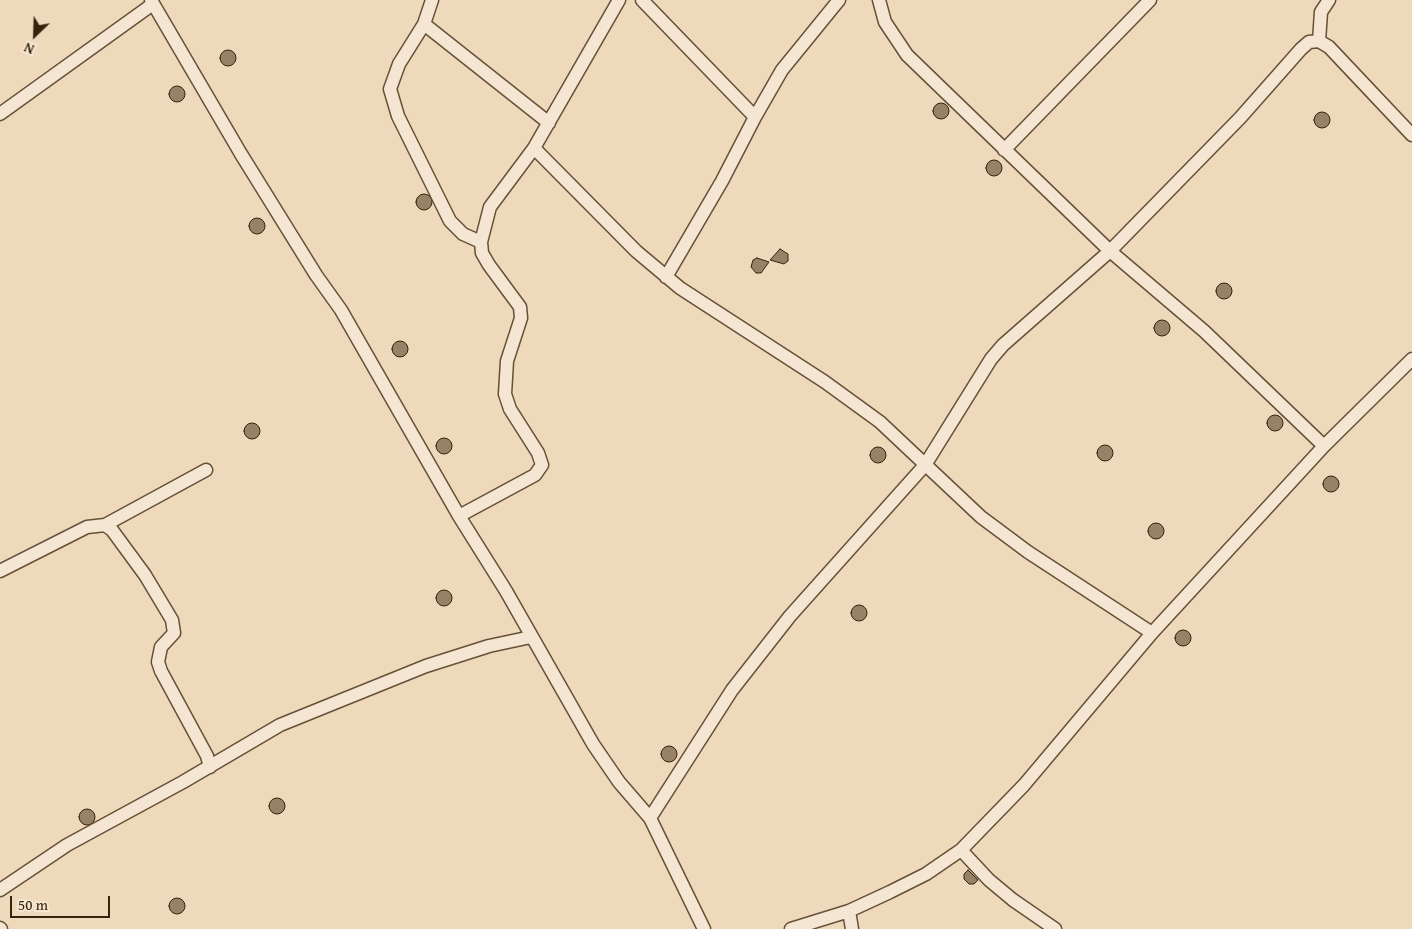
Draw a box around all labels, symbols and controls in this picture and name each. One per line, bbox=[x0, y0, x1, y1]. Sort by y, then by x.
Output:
north arrow bbox=[10, 10, 60, 60]
text: N bbox=[21, 38, 37, 60]
scale bar bbox=[12, 886, 112, 918]
text: 50 m bbox=[18, 894, 48, 915]

